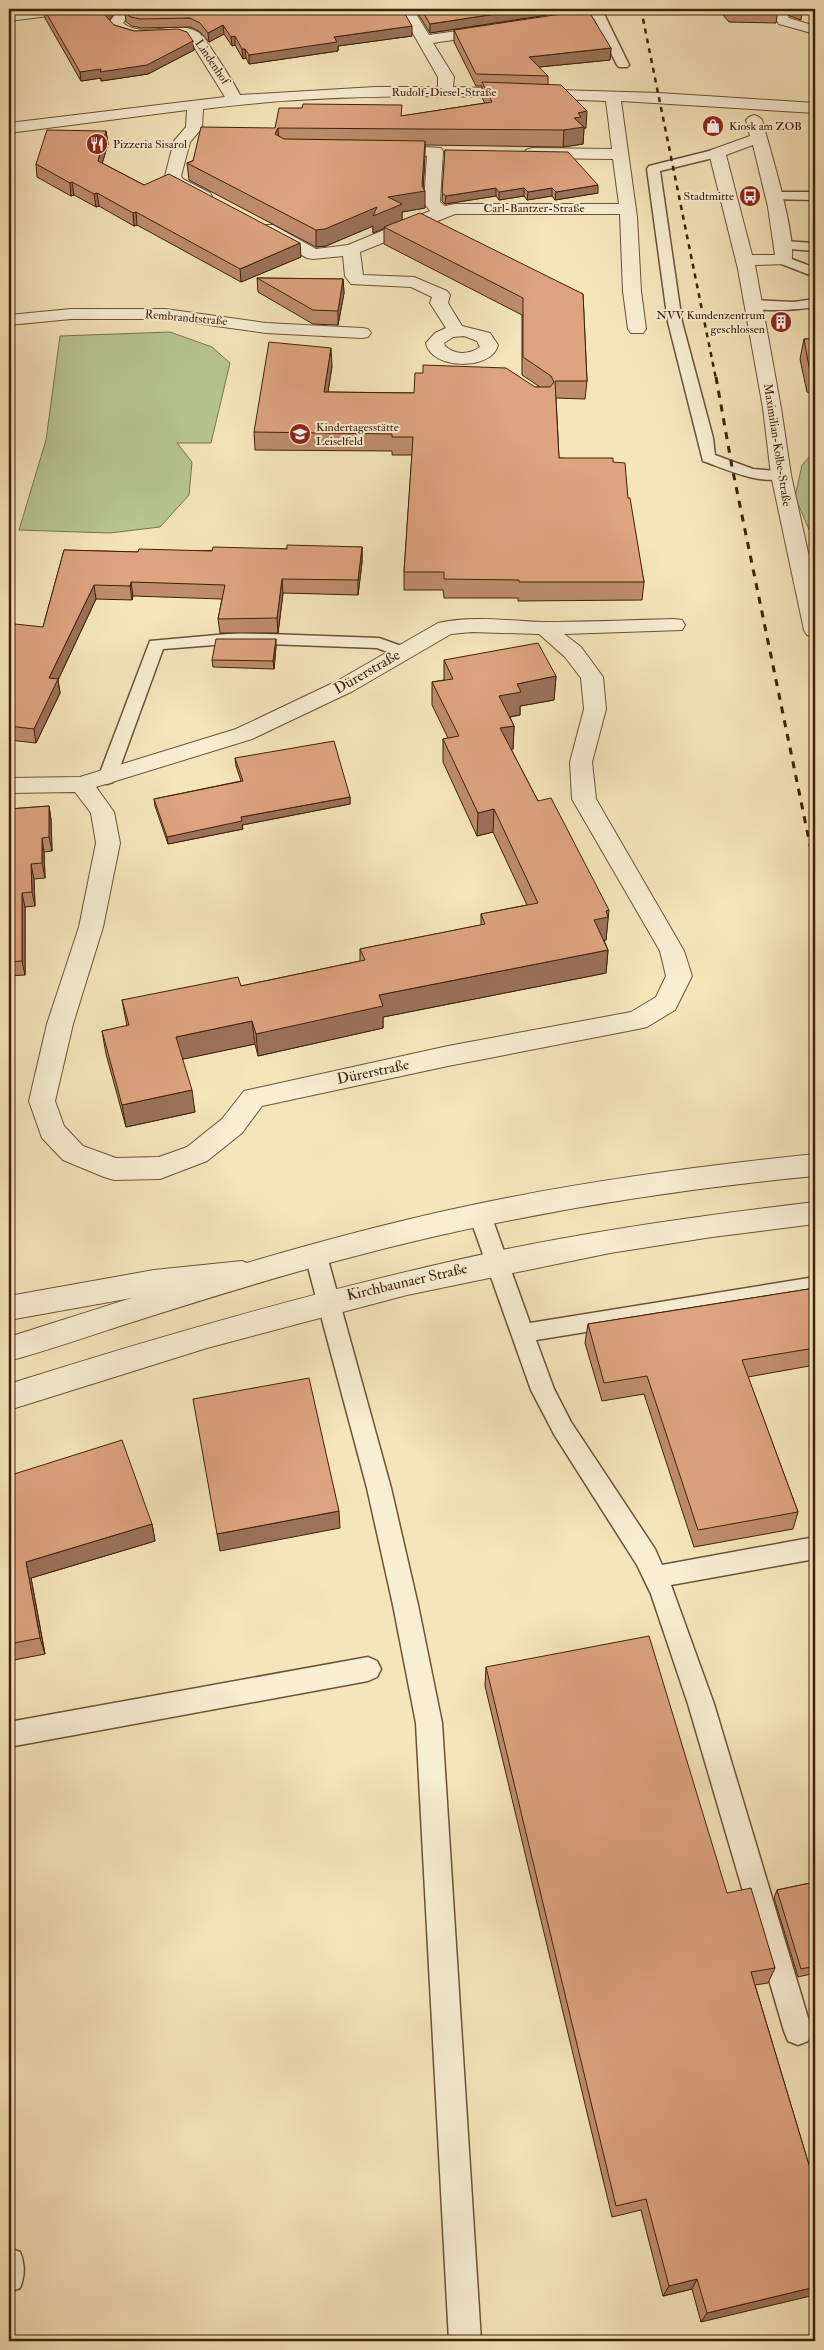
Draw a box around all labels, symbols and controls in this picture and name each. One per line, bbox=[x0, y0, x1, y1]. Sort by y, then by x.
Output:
street label: Lindenhof bbox=[191, 37, 234, 89]
street label: Rudolf-Diesel-Straße bbox=[391, 85, 497, 100]
shop icon: Kiosk am ZOB bbox=[701, 114, 725, 138]
place label: Kiosk am ZOB bbox=[729, 119, 802, 134]
restaurant icon: Pizzeria Sisarol bbox=[85, 132, 109, 156]
place label: Pizzeria Sisarol bbox=[113, 137, 187, 152]
bus stop icon: Stadtmitte bbox=[738, 184, 762, 208]
place label: Stadtmitte bbox=[684, 189, 734, 204]
street label: Carl-Bantzer-Straße bbox=[484, 201, 584, 216]
street label: Rembrandtstraße bbox=[144, 307, 228, 329]
place label: NVV Kundenzentrum geschlossen bbox=[656, 308, 766, 337]
building icon: NVV Kundenzentrum geschlossen bbox=[769, 310, 793, 334]
street label: Maximilian-Kolbe-Straße bbox=[760, 382, 794, 508]
place label: Kindertagesstätte Leiselfeld bbox=[316, 420, 399, 449]
school or university icon: Kindertagesstätte Leiselfeld bbox=[288, 422, 312, 446]
street label: Dürerstraße bbox=[330, 645, 404, 699]
street label: Dürerstraße bbox=[335, 1055, 411, 1089]
street label: Kirchbaunaer Straße bbox=[345, 1259, 469, 1305]

